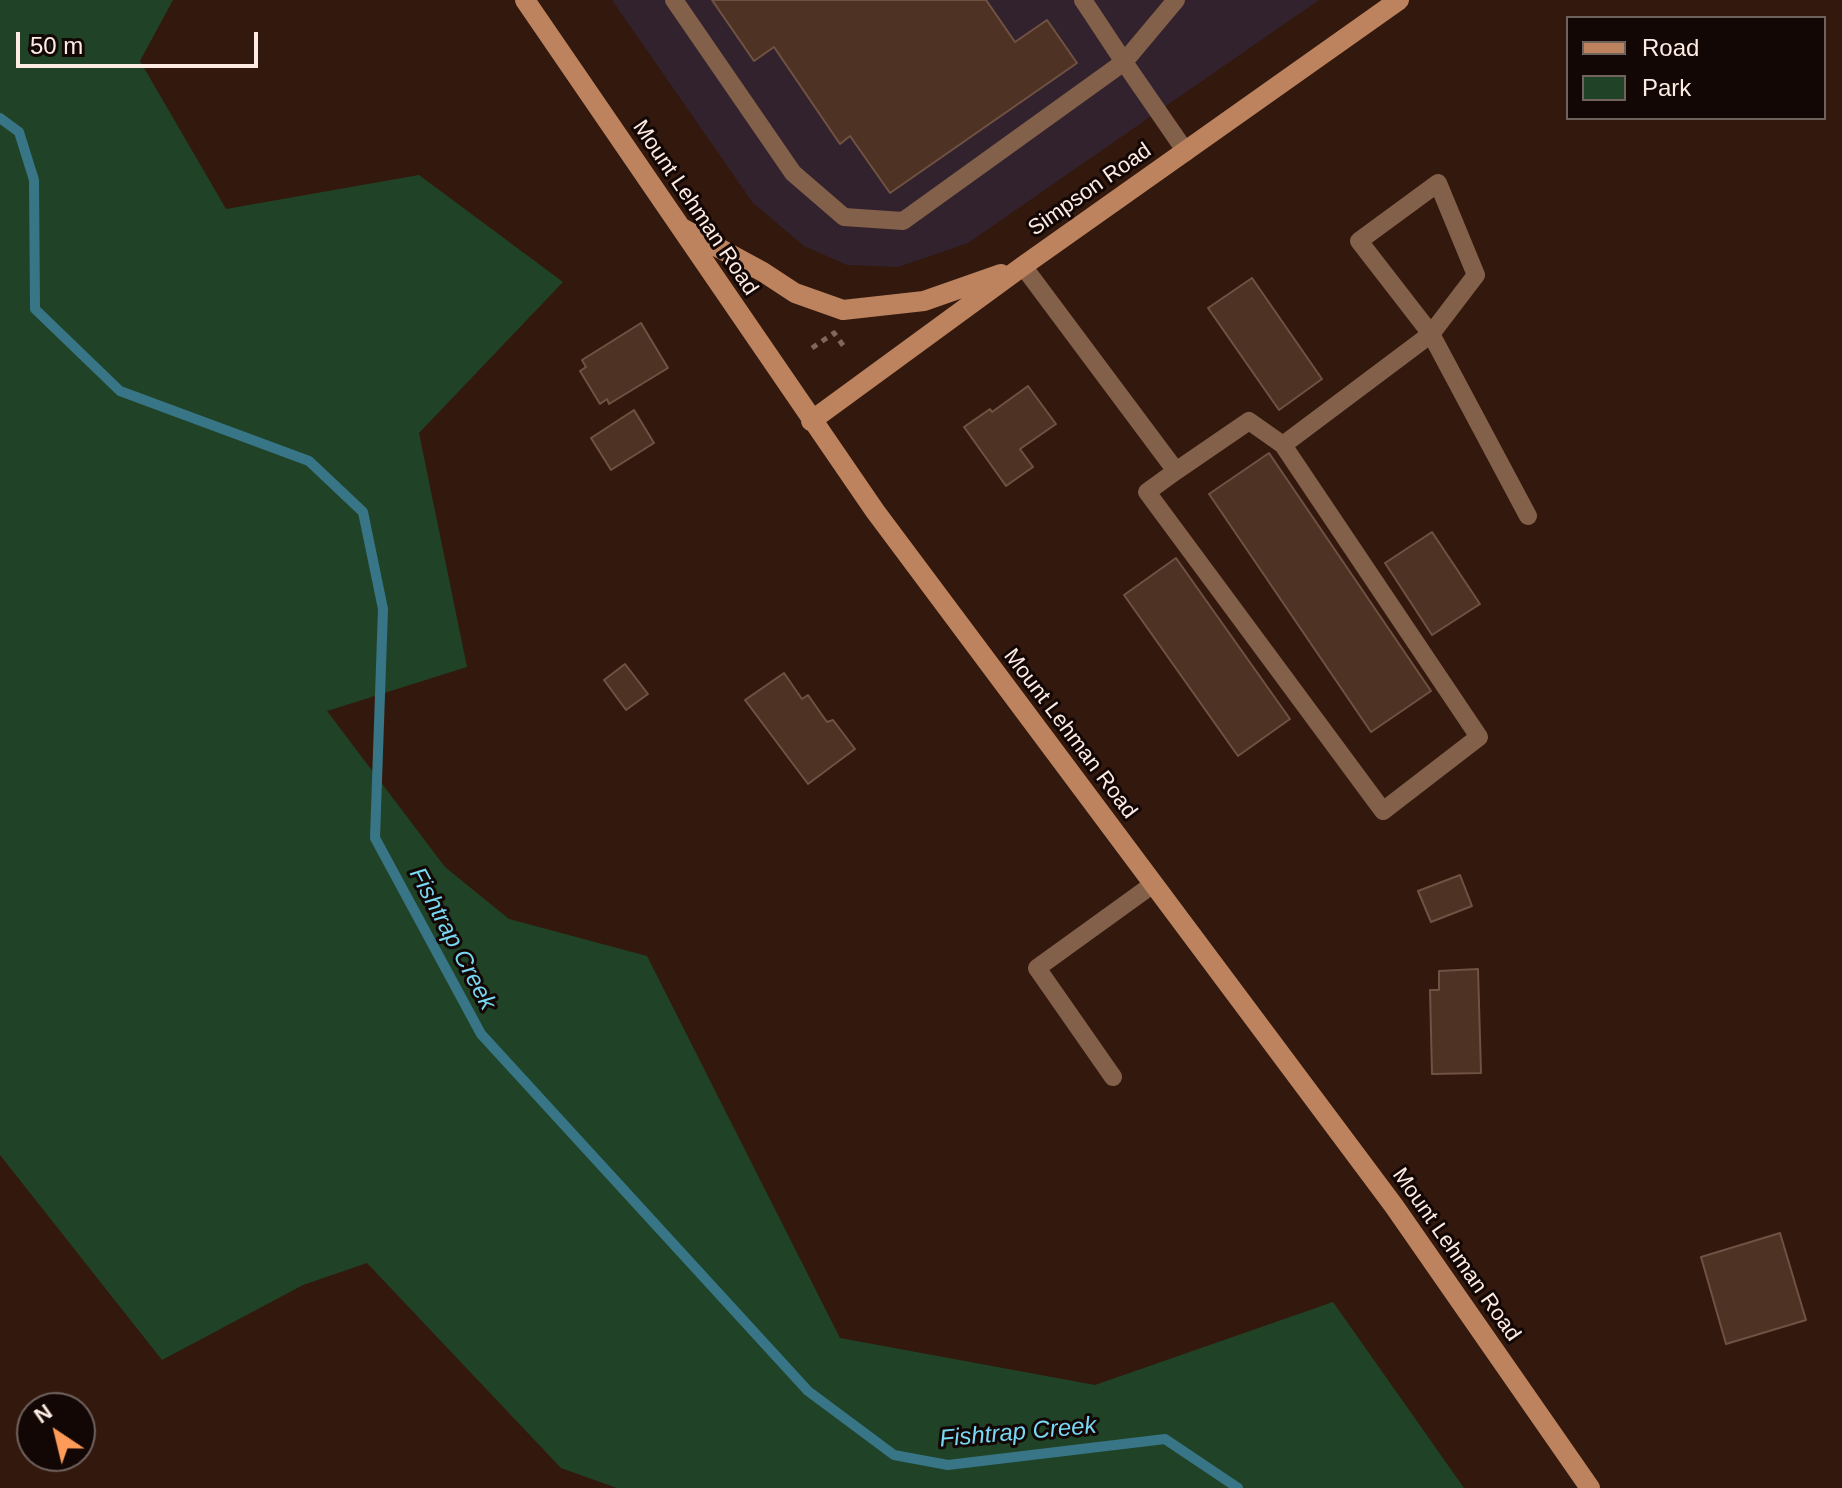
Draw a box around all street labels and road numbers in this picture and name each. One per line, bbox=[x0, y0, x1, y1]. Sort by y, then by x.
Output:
street label: Mount Lehman Road bbox=[627, 115, 763, 301]
street label: Simpson Road bbox=[1023, 138, 1157, 242]
street label: Mount Lehman Road bbox=[998, 644, 1142, 824]
street label: Mount Lehman Road bbox=[1386, 1163, 1526, 1347]

